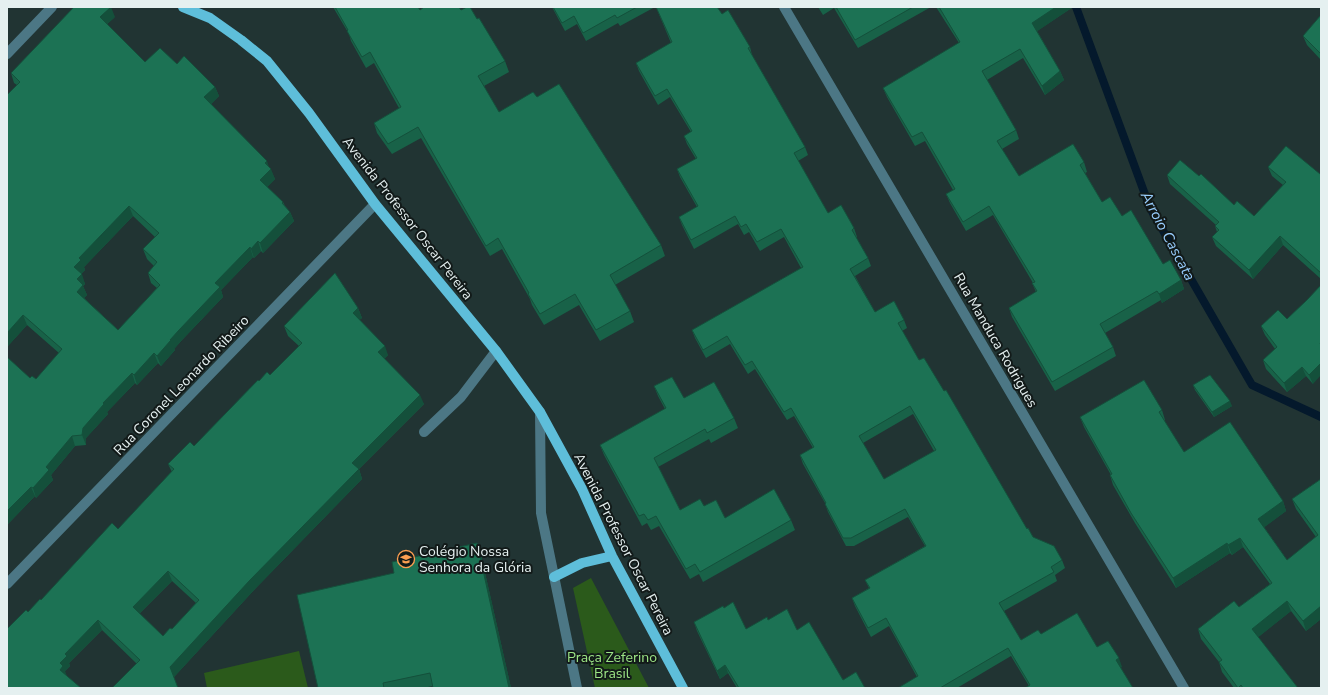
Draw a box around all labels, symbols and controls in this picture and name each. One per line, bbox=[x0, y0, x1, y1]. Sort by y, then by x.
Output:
street label: Avenida Professor Oscar Pereira bbox=[338, 133, 477, 304]
water label: Arroio Cascata bbox=[1136, 187, 1200, 284]
street label: Rua Manduca Rodrigues bbox=[949, 269, 1042, 411]
street label: Rua Coronel Leonardo Ribeiro bbox=[109, 311, 253, 459]
street label: Avenida Professor Oscar Pereira bbox=[569, 450, 678, 638]
place label: Colégio Nossa Senhora da Glória bbox=[419, 542, 532, 577]
school or university icon: Colégio Nossa Senhora da Glória bbox=[396, 549, 416, 569]
park label: Praça Zeferino Brasil bbox=[567, 648, 657, 683]

